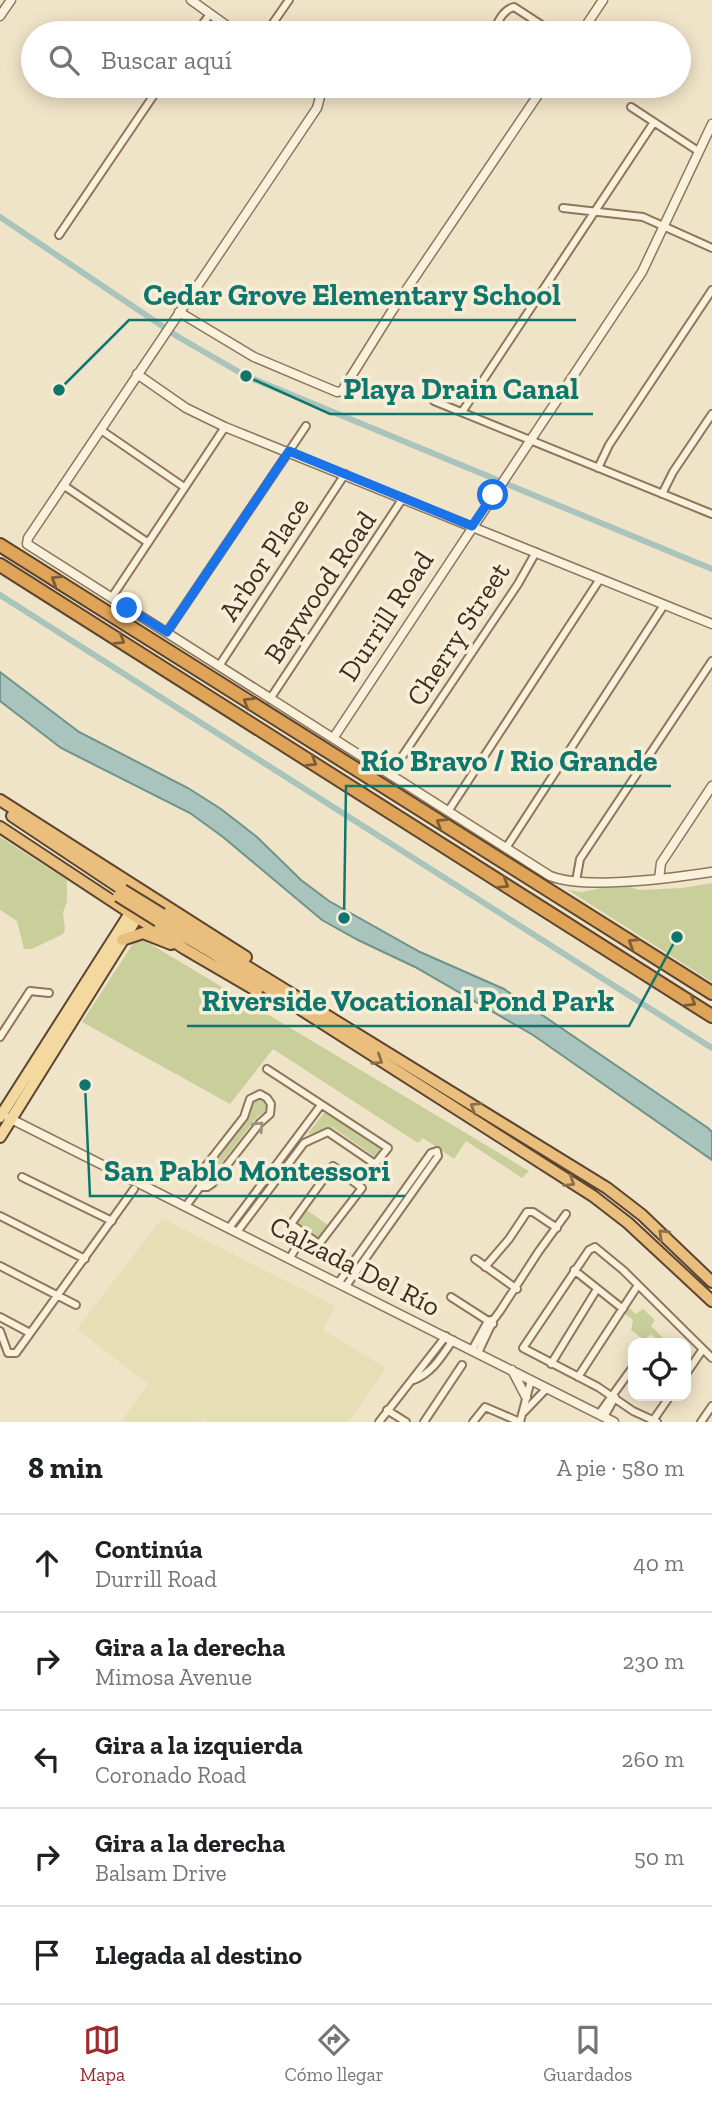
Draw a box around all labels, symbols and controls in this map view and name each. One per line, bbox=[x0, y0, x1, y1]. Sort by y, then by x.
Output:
search box bbox=[21, 21, 691, 98]
icon: search bbox=[45, 41, 83, 79]
text: Buscar aquí bbox=[101, 44, 232, 76]
callout: Cedar Grove Elementary School bbox=[129, 269, 576, 320]
text: Cedar Grove Elementary School bbox=[143, 277, 561, 313]
callout: Playa Drain Canal bbox=[330, 363, 593, 414]
text: Playa Drain Canal bbox=[343, 371, 579, 407]
route start bbox=[477, 479, 508, 510]
street label: Arbor Place bbox=[212, 491, 316, 627]
street label: Baywood Road bbox=[257, 505, 383, 669]
street label: Durrill Road bbox=[332, 545, 440, 687]
street label: Cherry Street bbox=[399, 556, 517, 712]
one-way arrow bbox=[50, 575, 63, 588]
route end bbox=[111, 592, 142, 623]
one-way arrow bbox=[112, 632, 125, 645]
one-way arrow bbox=[242, 697, 255, 710]
callout: Río Bravo / Rio Grande bbox=[346, 735, 671, 786]
text: Río Bravo / Rio Grande bbox=[360, 743, 658, 779]
one-way arrow bbox=[304, 754, 317, 767]
one-way arrow bbox=[435, 818, 448, 831]
one-way arrow bbox=[496, 876, 509, 888]
one-way arrow bbox=[628, 939, 641, 952]
callout: Riverside Vocational Pond Park bbox=[187, 975, 629, 1026]
text: Riverside Vocational Pond Park bbox=[202, 983, 615, 1019]
one-way arrow bbox=[683, 994, 696, 1007]
one-way arrow bbox=[370, 1052, 383, 1064]
one-way arrow bbox=[470, 1102, 483, 1115]
one-way arrow bbox=[251, 1121, 263, 1134]
callout: San Pablo Montessori bbox=[90, 1145, 405, 1196]
text: San Pablo Montessori bbox=[104, 1153, 390, 1189]
one-way arrow bbox=[563, 1173, 576, 1186]
street label: Calzada Del Río bbox=[264, 1209, 446, 1323]
one-way arrow bbox=[658, 1230, 671, 1243]
map controls bbox=[628, 1338, 691, 1401]
button: locate bbox=[628, 1338, 691, 1401]
text: 8 min bbox=[28, 1450, 103, 1486]
text: A pie · 580 m bbox=[557, 1454, 684, 1482]
text: Continúa bbox=[95, 1533, 203, 1565]
icon: ahead bbox=[28, 1544, 66, 1582]
text: 40 m bbox=[633, 1549, 684, 1577]
text: Durrill Road bbox=[95, 1565, 217, 1593]
text: Gira a la derecha bbox=[95, 1631, 285, 1663]
icon: right bbox=[28, 1642, 66, 1680]
text: 230 m bbox=[623, 1647, 684, 1675]
text: Mimosa Avenue bbox=[95, 1663, 252, 1691]
text: Gira a la izquierda bbox=[95, 1729, 303, 1761]
icon: left bbox=[28, 1740, 66, 1778]
text: 260 m bbox=[622, 1745, 684, 1773]
text: Coronado Road bbox=[95, 1761, 247, 1789]
text: Gira a la derecha bbox=[95, 1827, 285, 1859]
icon: right bbox=[28, 1838, 66, 1876]
text: 50 m bbox=[634, 1843, 684, 1871]
text: Balsam Drive bbox=[95, 1859, 227, 1887]
icon: arrive bbox=[28, 1936, 66, 1974]
text: Llegada al destino bbox=[95, 1939, 302, 1971]
tab: Mapa bbox=[80, 2021, 125, 2086]
tab: Cómo llegar bbox=[285, 2021, 384, 2086]
tab: Guardados bbox=[543, 2021, 632, 2086]

